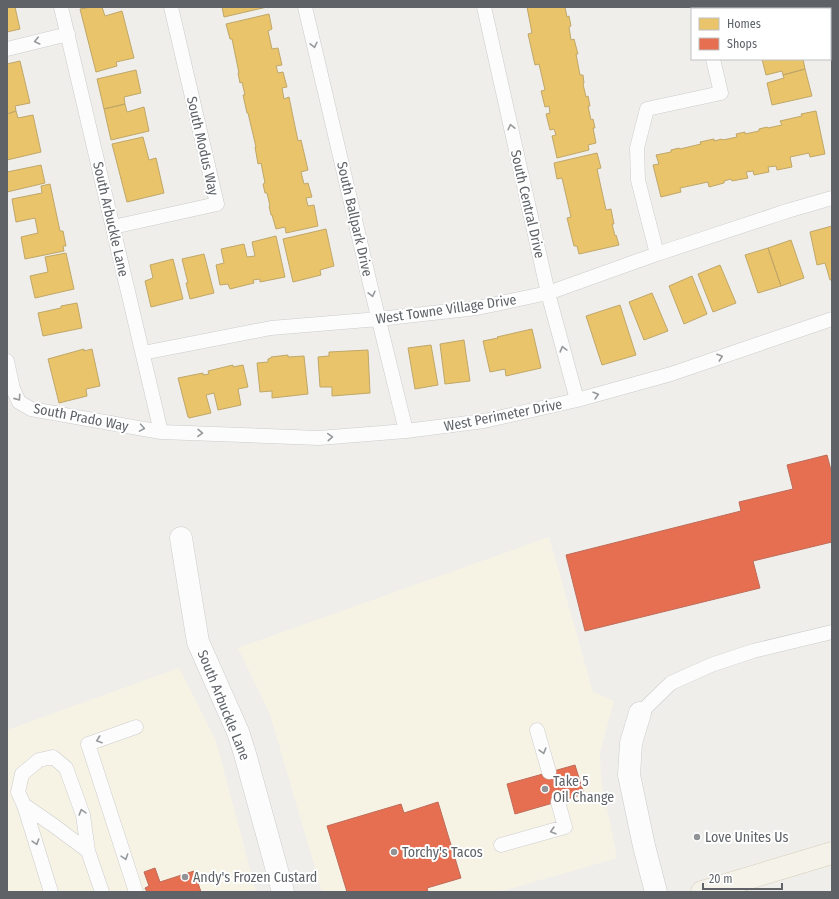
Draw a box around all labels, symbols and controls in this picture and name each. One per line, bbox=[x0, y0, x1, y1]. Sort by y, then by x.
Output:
legend bbox=[691, 8, 831, 60]
text: Homes bbox=[727, 17, 761, 31]
one-way arrow bbox=[34, 37, 40, 45]
text: Shops bbox=[727, 37, 757, 51]
one-way arrow bbox=[310, 42, 318, 48]
street label: South Modus Way bbox=[183, 95, 222, 198]
one-way arrow bbox=[507, 124, 515, 131]
street label: South Central Drive bbox=[507, 148, 548, 260]
street label: South Arbuckle Lane bbox=[89, 160, 132, 278]
street label: South Ballpark Drive bbox=[333, 160, 376, 278]
one-way arrow bbox=[368, 291, 376, 297]
street label: West Towne Village Drive bbox=[375, 291, 518, 328]
one-way arrow bbox=[559, 346, 568, 353]
one-way arrow bbox=[717, 353, 724, 362]
one-way arrow bbox=[592, 391, 599, 400]
one-way arrow bbox=[14, 394, 21, 401]
street label: West Perimeter Drive bbox=[443, 396, 564, 435]
street label: South Prado Way bbox=[32, 400, 131, 435]
one-way arrow bbox=[139, 424, 145, 432]
one-way arrow bbox=[197, 429, 203, 437]
one-way arrow bbox=[327, 433, 333, 442]
street label: South Arbuckle Lane bbox=[194, 648, 253, 763]
one-way arrow bbox=[96, 736, 103, 744]
one-way arrow bbox=[538, 748, 547, 755]
place label: Take 5 Oil Change bbox=[553, 773, 614, 806]
marker: Take 5 Oil Change bbox=[540, 784, 550, 794]
one-way arrow bbox=[78, 809, 87, 816]
one-way arrow bbox=[550, 826, 557, 835]
place label: Love Unites Us bbox=[705, 829, 788, 846]
marker: Love Unites Us bbox=[692, 832, 702, 842]
one-way arrow bbox=[31, 839, 40, 846]
place label: Torchy's Tacos bbox=[402, 844, 483, 861]
marker: Torchy's Tacos bbox=[389, 847, 399, 857]
one-way arrow bbox=[120, 853, 129, 860]
scale bar bbox=[703, 865, 782, 891]
place label: Andy's Frozen Custard bbox=[193, 869, 317, 886]
marker: Andy's Frozen Custard bbox=[180, 872, 190, 882]
text: 20 m bbox=[709, 872, 733, 886]

